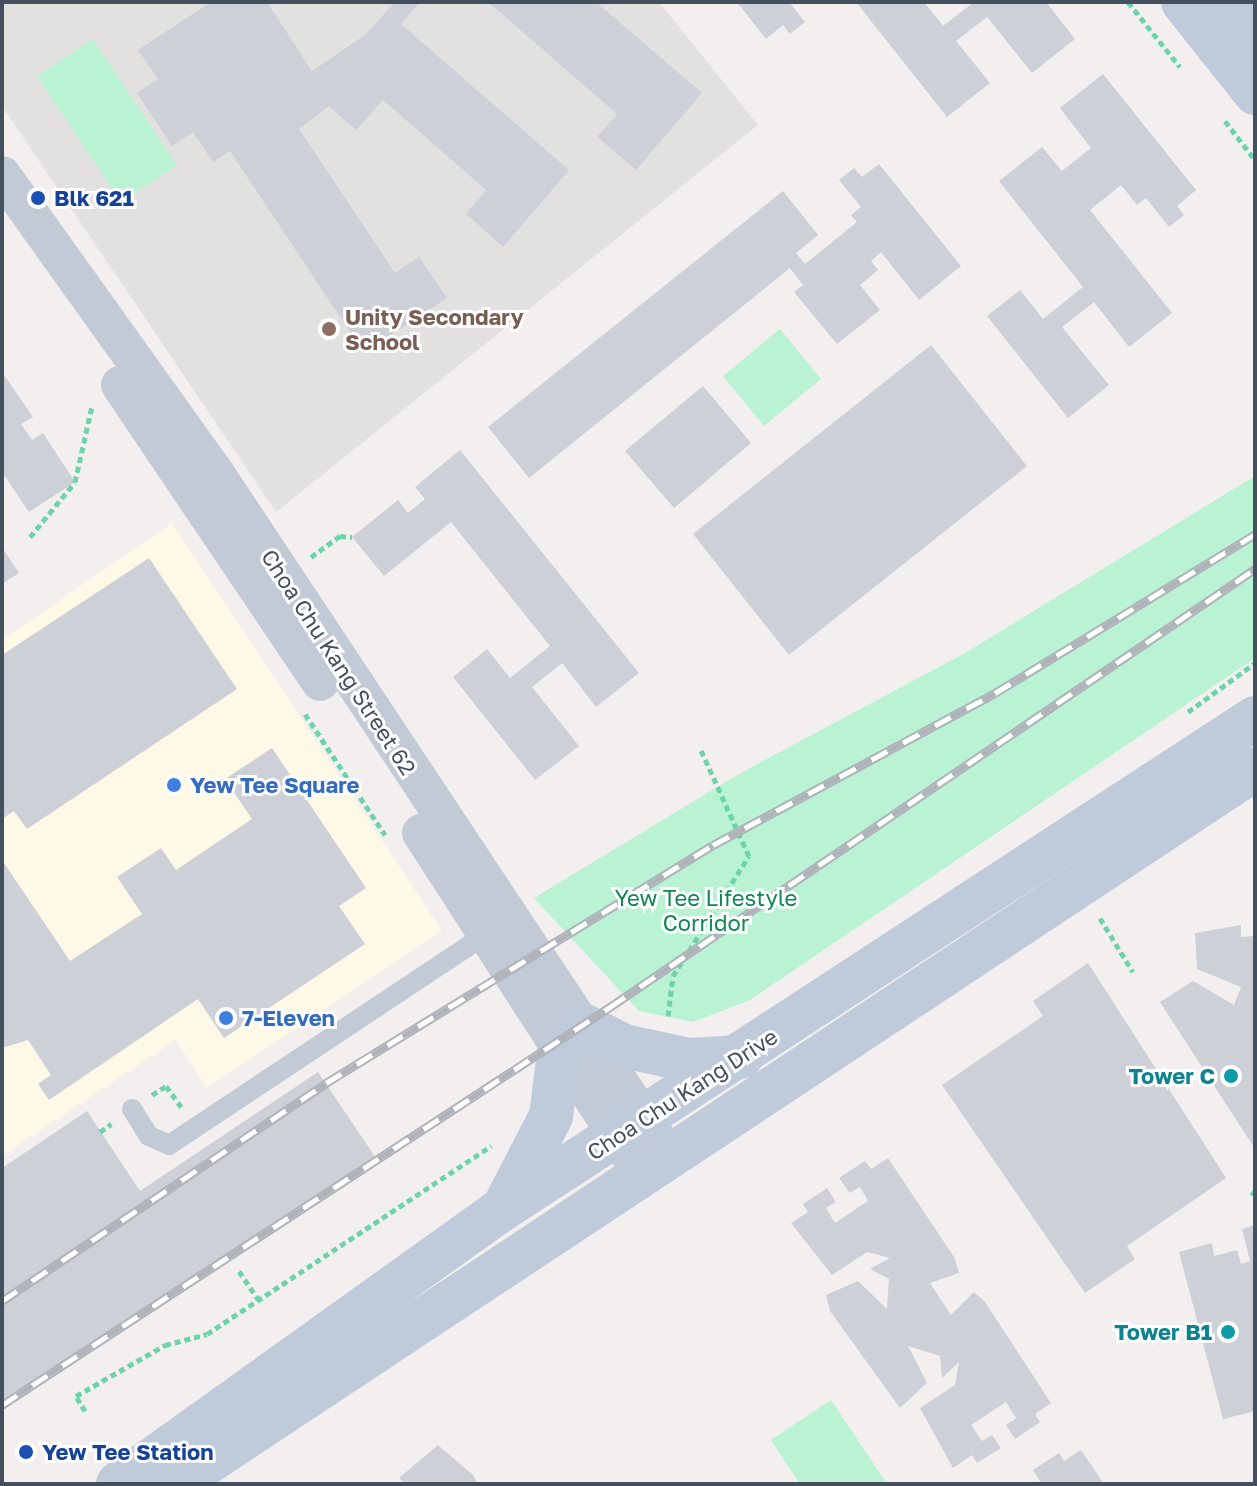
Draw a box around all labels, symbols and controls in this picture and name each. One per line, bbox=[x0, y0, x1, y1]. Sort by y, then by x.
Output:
place label: Blk 621 bbox=[54, 185, 134, 211]
marker: Blk 621 bbox=[29, 189, 47, 207]
place label: Unity Secondary School bbox=[345, 303, 524, 354]
marker: Unity Secondary School bbox=[320, 320, 338, 338]
street label: Choa Chu Kang Street 62 bbox=[256, 544, 422, 780]
place label: Yew Tee Square bbox=[190, 772, 359, 798]
marker: Yew Tee Square bbox=[165, 776, 183, 794]
park label: Yew Tee Lifestyle Corridor bbox=[615, 884, 797, 936]
place label: 7-Eleven bbox=[242, 1005, 335, 1031]
marker: 7-Eleven bbox=[217, 1009, 235, 1027]
street label: Choa Chu Kang Drive bbox=[582, 1023, 782, 1165]
place label: Tower C bbox=[1129, 1063, 1215, 1089]
marker: Tower C bbox=[1222, 1067, 1240, 1085]
place label: Tower B1 bbox=[1114, 1319, 1212, 1345]
marker: Tower B1 bbox=[1219, 1323, 1237, 1341]
place label: Yew Tee Station bbox=[42, 1439, 213, 1465]
marker: Yew Tee Station bbox=[17, 1443, 35, 1461]

